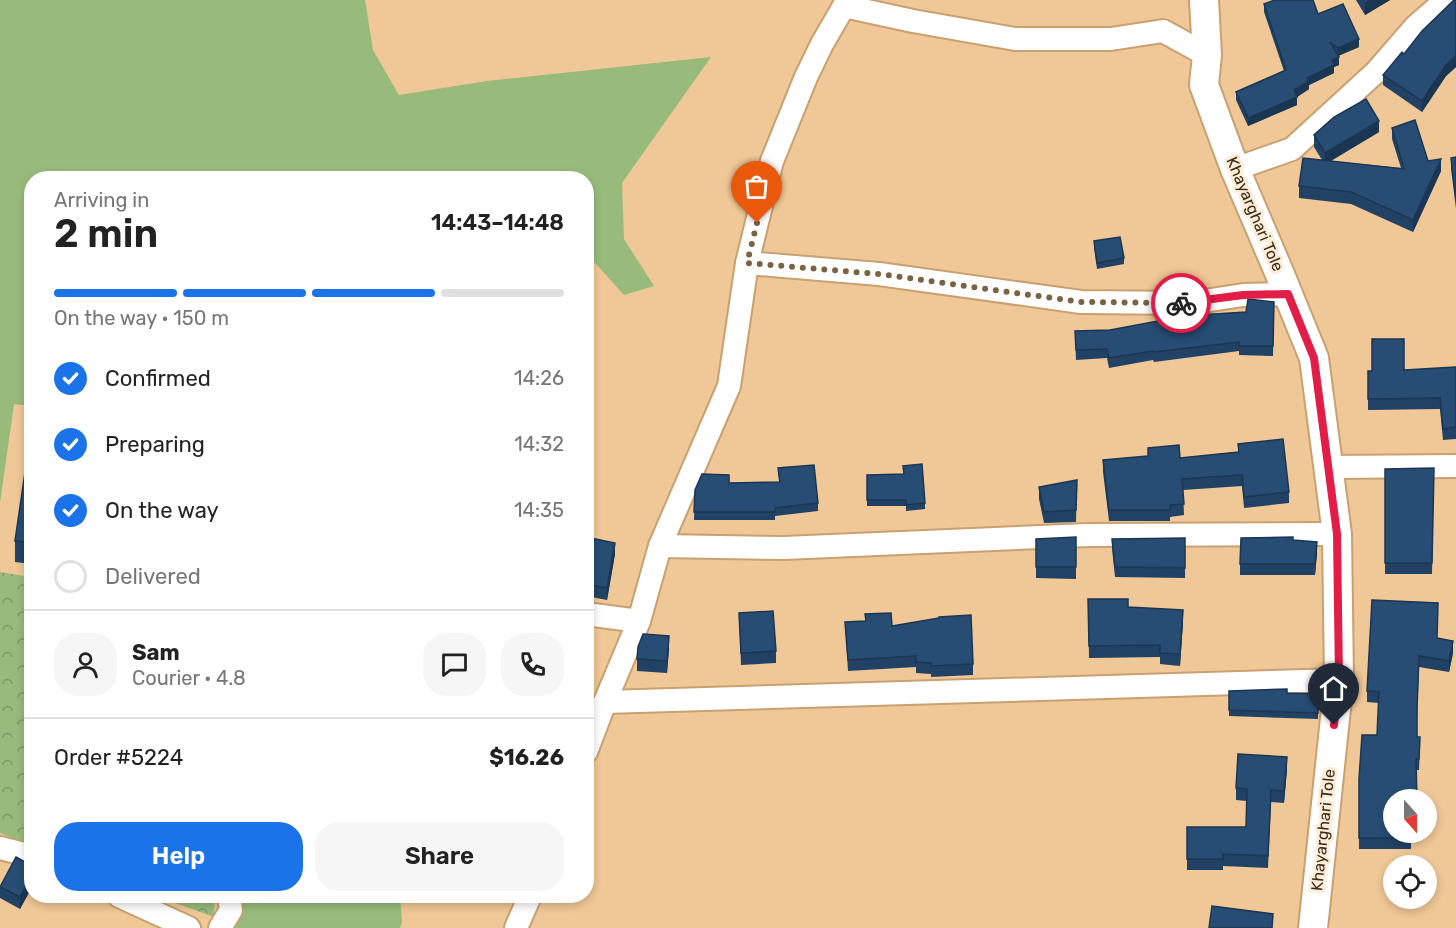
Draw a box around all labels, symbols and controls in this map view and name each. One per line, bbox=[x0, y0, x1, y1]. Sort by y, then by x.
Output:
street label: Khayarghari Tole bbox=[1222, 154, 1288, 274]
pin bbox=[731, 161, 782, 223]
icon: bag bbox=[740, 170, 773, 203]
text: Arriving in bbox=[54, 188, 149, 212]
text: 14:43–14:48 bbox=[431, 209, 564, 236]
text: 2 min bbox=[54, 211, 158, 257]
courier bbox=[1151, 273, 1211, 333]
icon: bike bbox=[1165, 287, 1198, 320]
text: On the way · 150 m bbox=[54, 306, 229, 330]
icon: check bbox=[54, 362, 87, 395]
text: Confirmed bbox=[105, 365, 211, 392]
text: 14:26 bbox=[514, 366, 564, 390]
icon: check bbox=[54, 428, 87, 461]
text: Preparing bbox=[105, 431, 205, 458]
text: 14:32 bbox=[514, 432, 564, 456]
icon: check bbox=[54, 494, 87, 527]
text: On the way bbox=[105, 497, 219, 524]
text: 14:35 bbox=[514, 498, 564, 522]
text: Delivered bbox=[105, 563, 201, 590]
button: person bbox=[54, 633, 117, 696]
button: chat bbox=[423, 633, 486, 696]
button: phone bbox=[501, 633, 564, 696]
text: Sam bbox=[132, 639, 180, 666]
pin bbox=[1308, 663, 1359, 725]
text: Courier · 4.8 bbox=[132, 666, 246, 690]
icon: home bbox=[1317, 672, 1350, 705]
text: Order #5224 bbox=[54, 744, 183, 771]
text: $16.26 bbox=[489, 744, 564, 771]
street label: Khayarghari Tole bbox=[1307, 768, 1339, 892]
north arrow bbox=[1383, 789, 1437, 843]
map controls bbox=[1383, 789, 1437, 909]
button: Help bbox=[54, 822, 303, 891]
button: Share bbox=[315, 822, 564, 891]
button: locate bbox=[1383, 855, 1437, 909]

